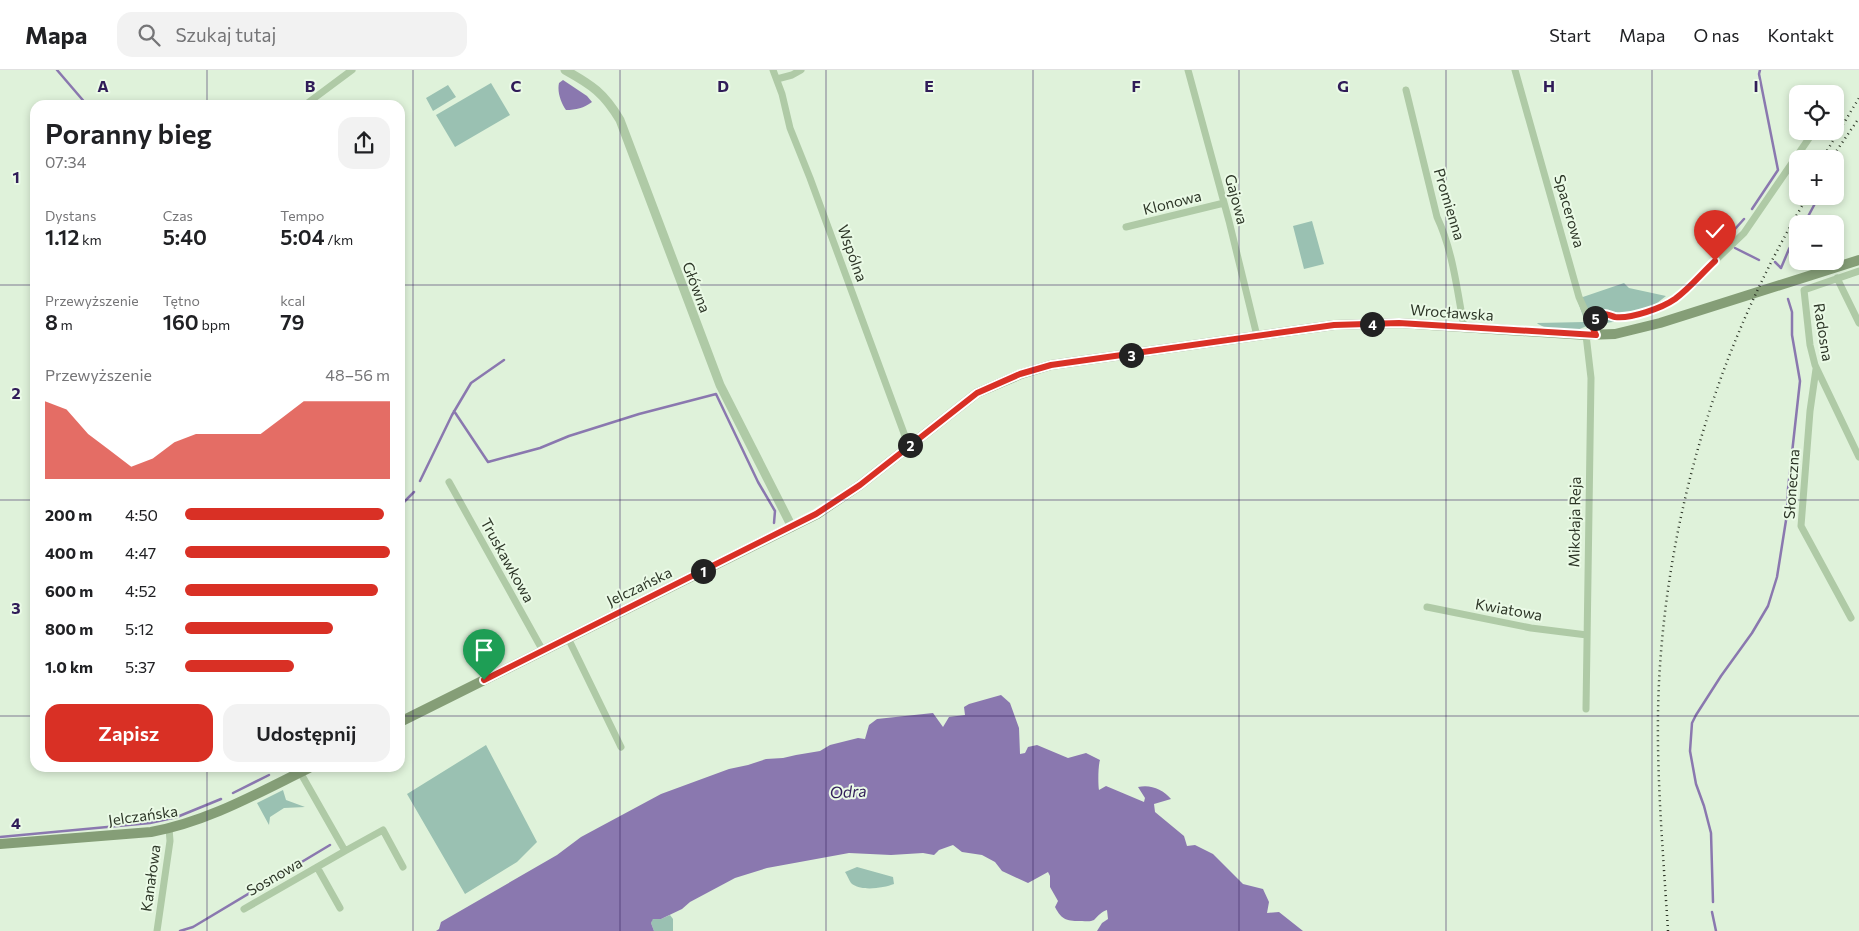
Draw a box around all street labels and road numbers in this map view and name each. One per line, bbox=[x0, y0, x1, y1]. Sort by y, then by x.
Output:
street label: Promienna bbox=[1431, 166, 1469, 242]
street label: Gajowa bbox=[1222, 172, 1252, 226]
street label: Spacerowa bbox=[1551, 172, 1589, 250]
street label: Klonowa bbox=[1141, 186, 1203, 218]
street label: Wspólna bbox=[834, 222, 872, 284]
street label: Główna bbox=[679, 259, 715, 315]
street label: Wrocławska bbox=[1410, 300, 1494, 324]
street label: Radosna bbox=[1811, 302, 1837, 362]
street label: Słoneczna bbox=[1780, 448, 1802, 520]
street label: Mikołaja Reja bbox=[1564, 476, 1584, 568]
street label: Truskawkowa bbox=[477, 515, 539, 605]
street label: Jelczańska bbox=[604, 563, 674, 609]
street label: Kwiatowa bbox=[1474, 594, 1544, 624]
street label: Jelczańska bbox=[107, 801, 179, 829]
street label: Kanałowa bbox=[136, 843, 164, 913]
street label: Sosnowa bbox=[243, 853, 305, 899]

